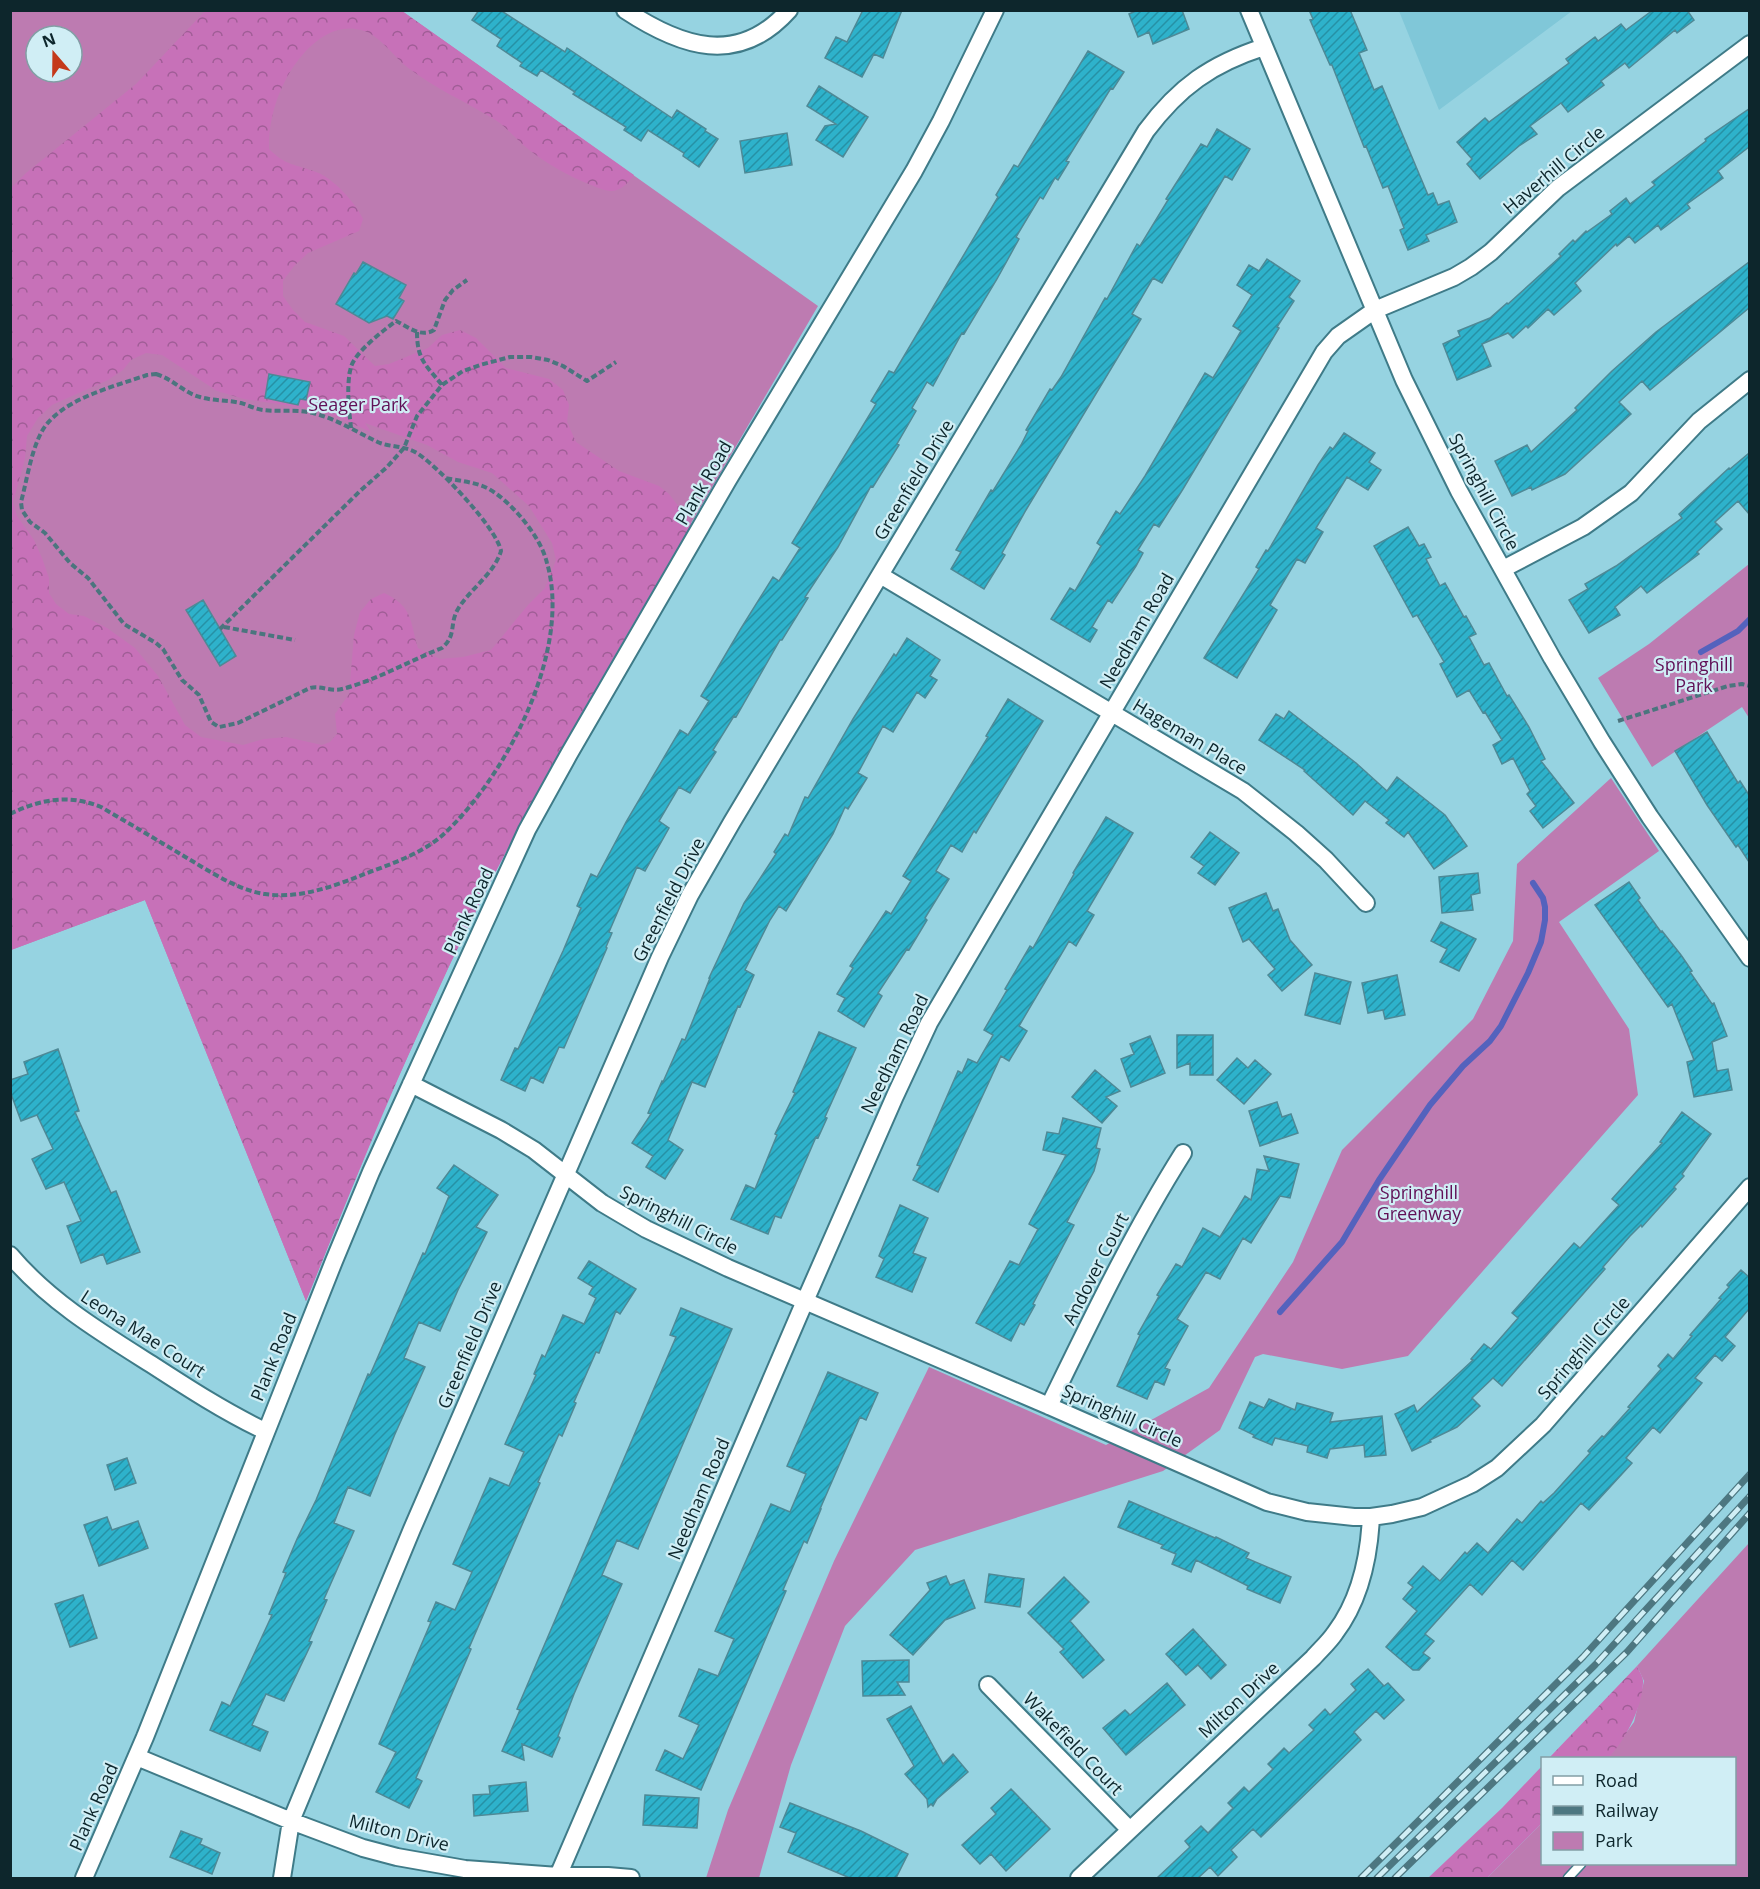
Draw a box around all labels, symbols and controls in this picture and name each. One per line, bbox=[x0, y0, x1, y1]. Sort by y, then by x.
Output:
north arrow bbox=[24, 24, 84, 84]
text: N bbox=[39, 27, 59, 52]
street label: Haverhill Circle bbox=[1498, 120, 1609, 219]
park label: Seager Park bbox=[308, 392, 408, 416]
street label: Greenfield Drive bbox=[868, 415, 959, 544]
street label: Springhill Circle bbox=[1444, 429, 1526, 554]
street label: Plank Road bbox=[669, 436, 737, 529]
street label: Needham Road bbox=[1093, 568, 1179, 693]
park label: Springhill Park bbox=[1655, 652, 1733, 697]
street label: Hageman Place bbox=[1129, 692, 1252, 780]
street label: Greenfield Drive bbox=[626, 833, 710, 966]
street label: Plank Road bbox=[437, 863, 499, 958]
street label: Needham Road bbox=[855, 990, 933, 1117]
street label: Springhill Circle bbox=[616, 1179, 743, 1259]
park label: Springhill Greenway bbox=[1377, 1180, 1462, 1225]
street label: Andover Court bbox=[1057, 1209, 1134, 1329]
street label: Greenfield Drive bbox=[431, 1277, 507, 1412]
street label: Leona Mae Court bbox=[77, 1284, 210, 1382]
street label: Springhill Circle bbox=[1532, 1291, 1635, 1404]
street label: Plank Road bbox=[244, 1309, 302, 1404]
street label: Springhill Circle bbox=[1058, 1378, 1186, 1452]
street label: Needham Road bbox=[662, 1434, 735, 1563]
street label: Milton Drive bbox=[1193, 1656, 1284, 1743]
street label: Wakefield Court bbox=[1019, 1687, 1129, 1800]
legend bbox=[1541, 1757, 1736, 1865]
street label: Plank Road bbox=[63, 1759, 123, 1854]
text: Road bbox=[1595, 1768, 1638, 1792]
text: Railway bbox=[1595, 1798, 1659, 1822]
street label: Milton Drive bbox=[347, 1808, 452, 1856]
text: Park bbox=[1595, 1828, 1633, 1852]

